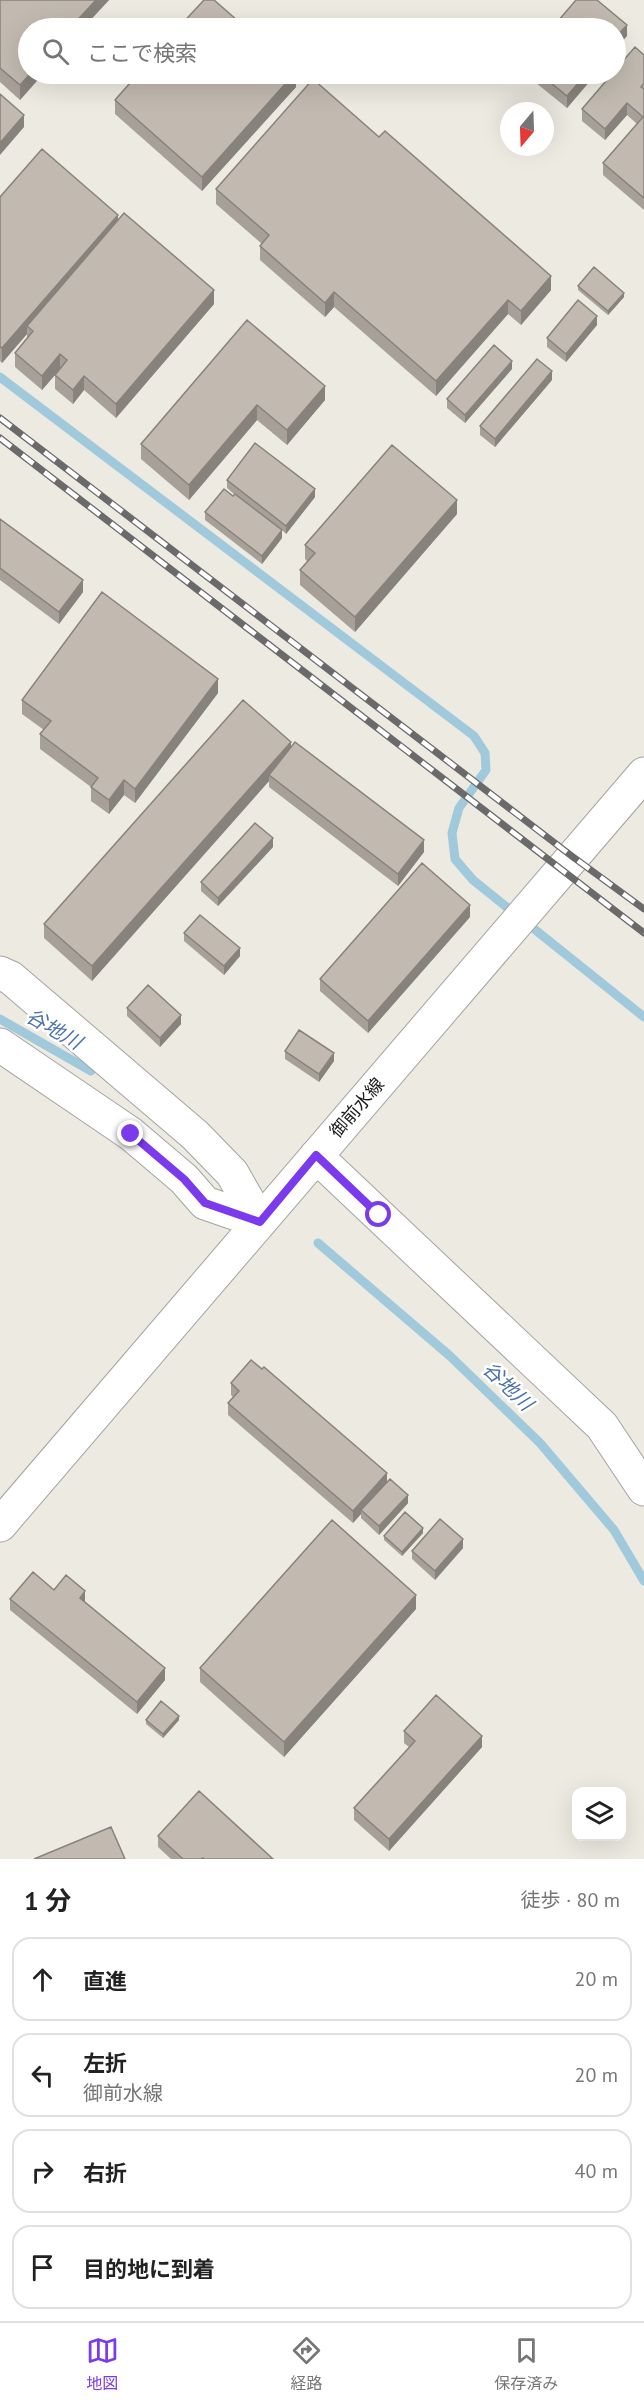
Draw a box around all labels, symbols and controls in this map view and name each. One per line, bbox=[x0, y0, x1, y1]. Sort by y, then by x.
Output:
search box bbox=[18, 18, 626, 84]
icon: search bbox=[39, 35, 72, 68]
text: ここで検索 bbox=[87, 39, 197, 67]
north arrow bbox=[500, 102, 554, 156]
water label: 谷地川 bbox=[22, 1003, 88, 1056]
street label: 御前水線 bbox=[324, 1073, 389, 1142]
route end bbox=[117, 1120, 143, 1146]
route start bbox=[365, 1201, 391, 1227]
water label: 谷地川 bbox=[477, 1356, 540, 1418]
map controls bbox=[572, 1787, 626, 1841]
button: layers bbox=[572, 1787, 626, 1841]
text: 1 分 bbox=[24, 1884, 71, 1917]
text: 徒歩 · 80 m bbox=[521, 1887, 620, 1913]
icon: ahead bbox=[26, 1963, 59, 1996]
text: 20 m bbox=[575, 1966, 618, 1992]
text: 直進 bbox=[83, 1967, 127, 1995]
text: 左折 bbox=[83, 2049, 127, 2077]
icon: left bbox=[26, 2059, 59, 2092]
text: 20 m bbox=[575, 2062, 618, 2088]
text: 御前水線 bbox=[83, 2080, 163, 2106]
icon: right bbox=[26, 2155, 59, 2188]
text: 40 m bbox=[575, 2158, 618, 2184]
text: 右折 bbox=[83, 2159, 127, 2187]
icon: arrive bbox=[26, 2251, 59, 2284]
text: 目的地に到着 bbox=[83, 2255, 215, 2283]
tab: 地図 bbox=[86, 2334, 119, 2394]
tab: 経路 bbox=[290, 2334, 323, 2394]
tab: 保存済み bbox=[494, 2334, 558, 2394]

